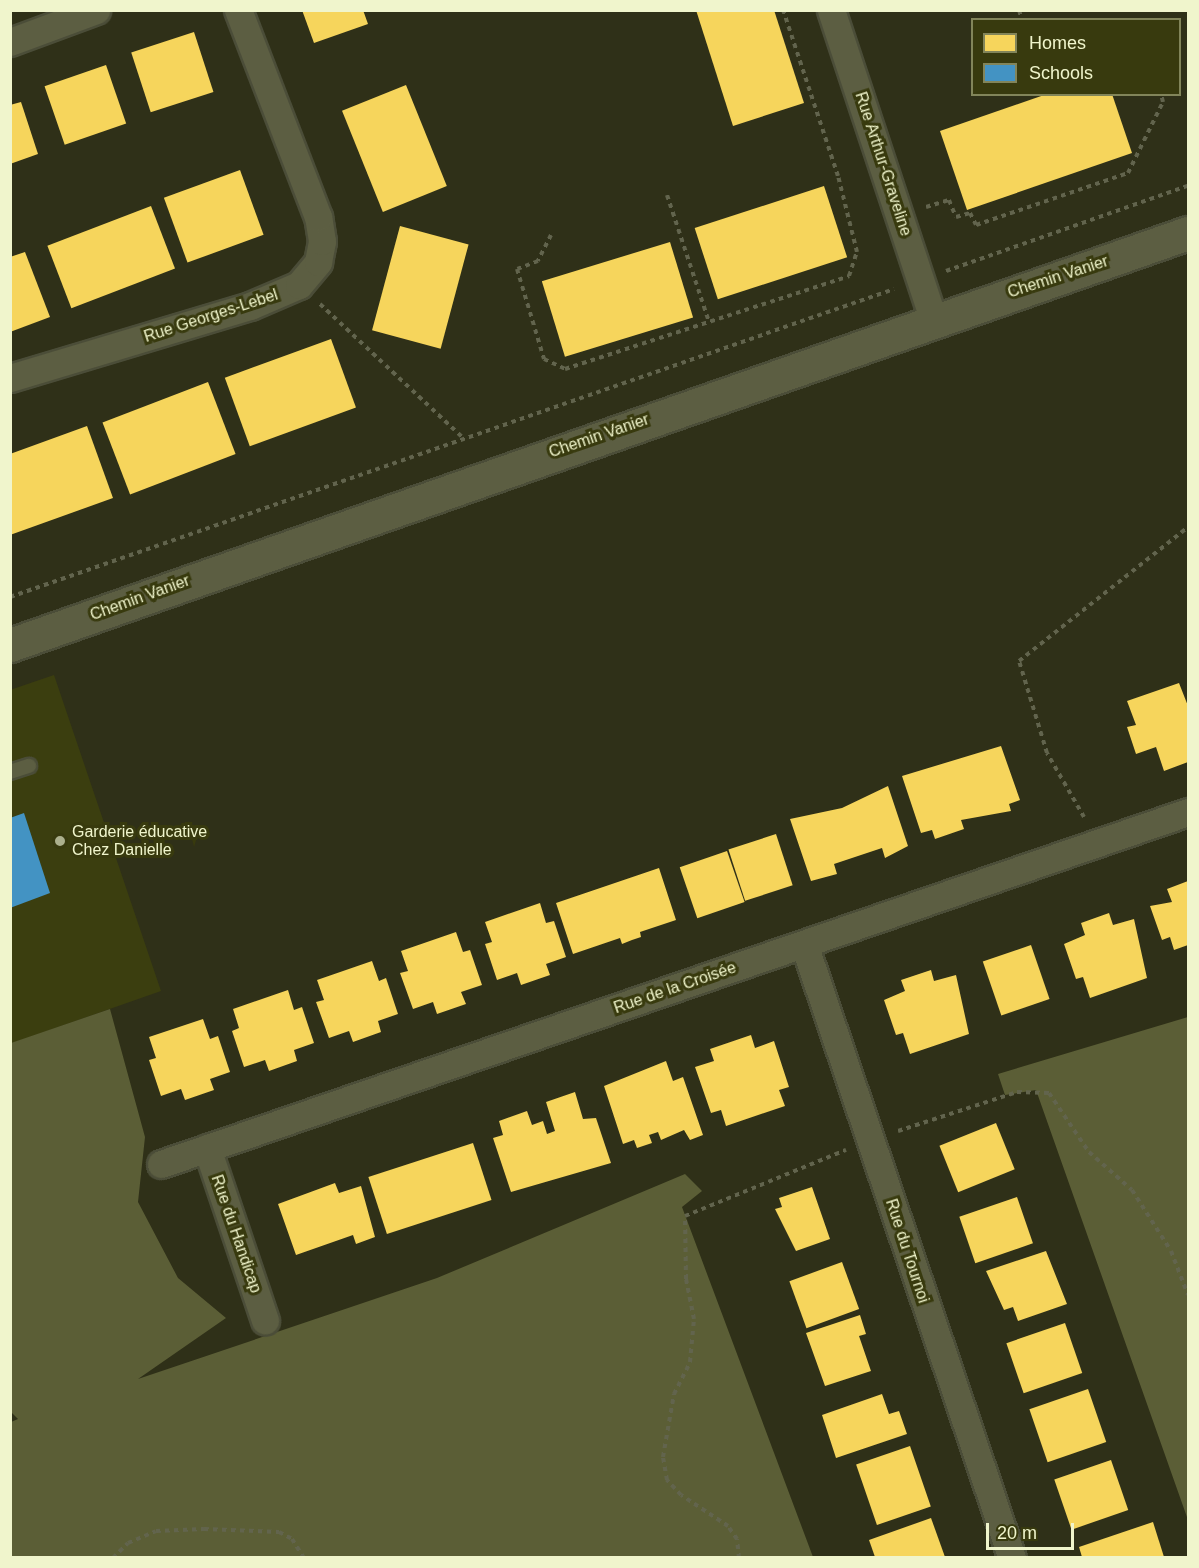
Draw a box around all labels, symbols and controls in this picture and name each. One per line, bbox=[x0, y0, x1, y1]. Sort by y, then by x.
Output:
legend bbox=[971, 18, 1181, 96]
text: Homes bbox=[1029, 33, 1086, 53]
text: Schools bbox=[1029, 63, 1093, 83]
street label: Rue Arthur-Graveline bbox=[851, 89, 915, 239]
street label: Chemin Vanier bbox=[1005, 252, 1111, 302]
street label: Rue Georges-Lebel bbox=[142, 285, 280, 347]
street label: Chemin Vanier bbox=[546, 410, 652, 462]
street label: Chemin Vanier bbox=[88, 571, 192, 625]
place label: Garderie éducative Chez Danielle bbox=[72, 822, 207, 860]
marker: Garderie éducative Chez Danielle bbox=[53, 834, 67, 848]
street label: Rue de la Croisée bbox=[611, 958, 739, 1018]
street label: Rue du Handicap bbox=[207, 1172, 265, 1296]
street label: Rue du Tournoi bbox=[881, 1196, 933, 1306]
scale bar bbox=[989, 1511, 1078, 1549]
text: 20 m bbox=[997, 1523, 1037, 1543]

